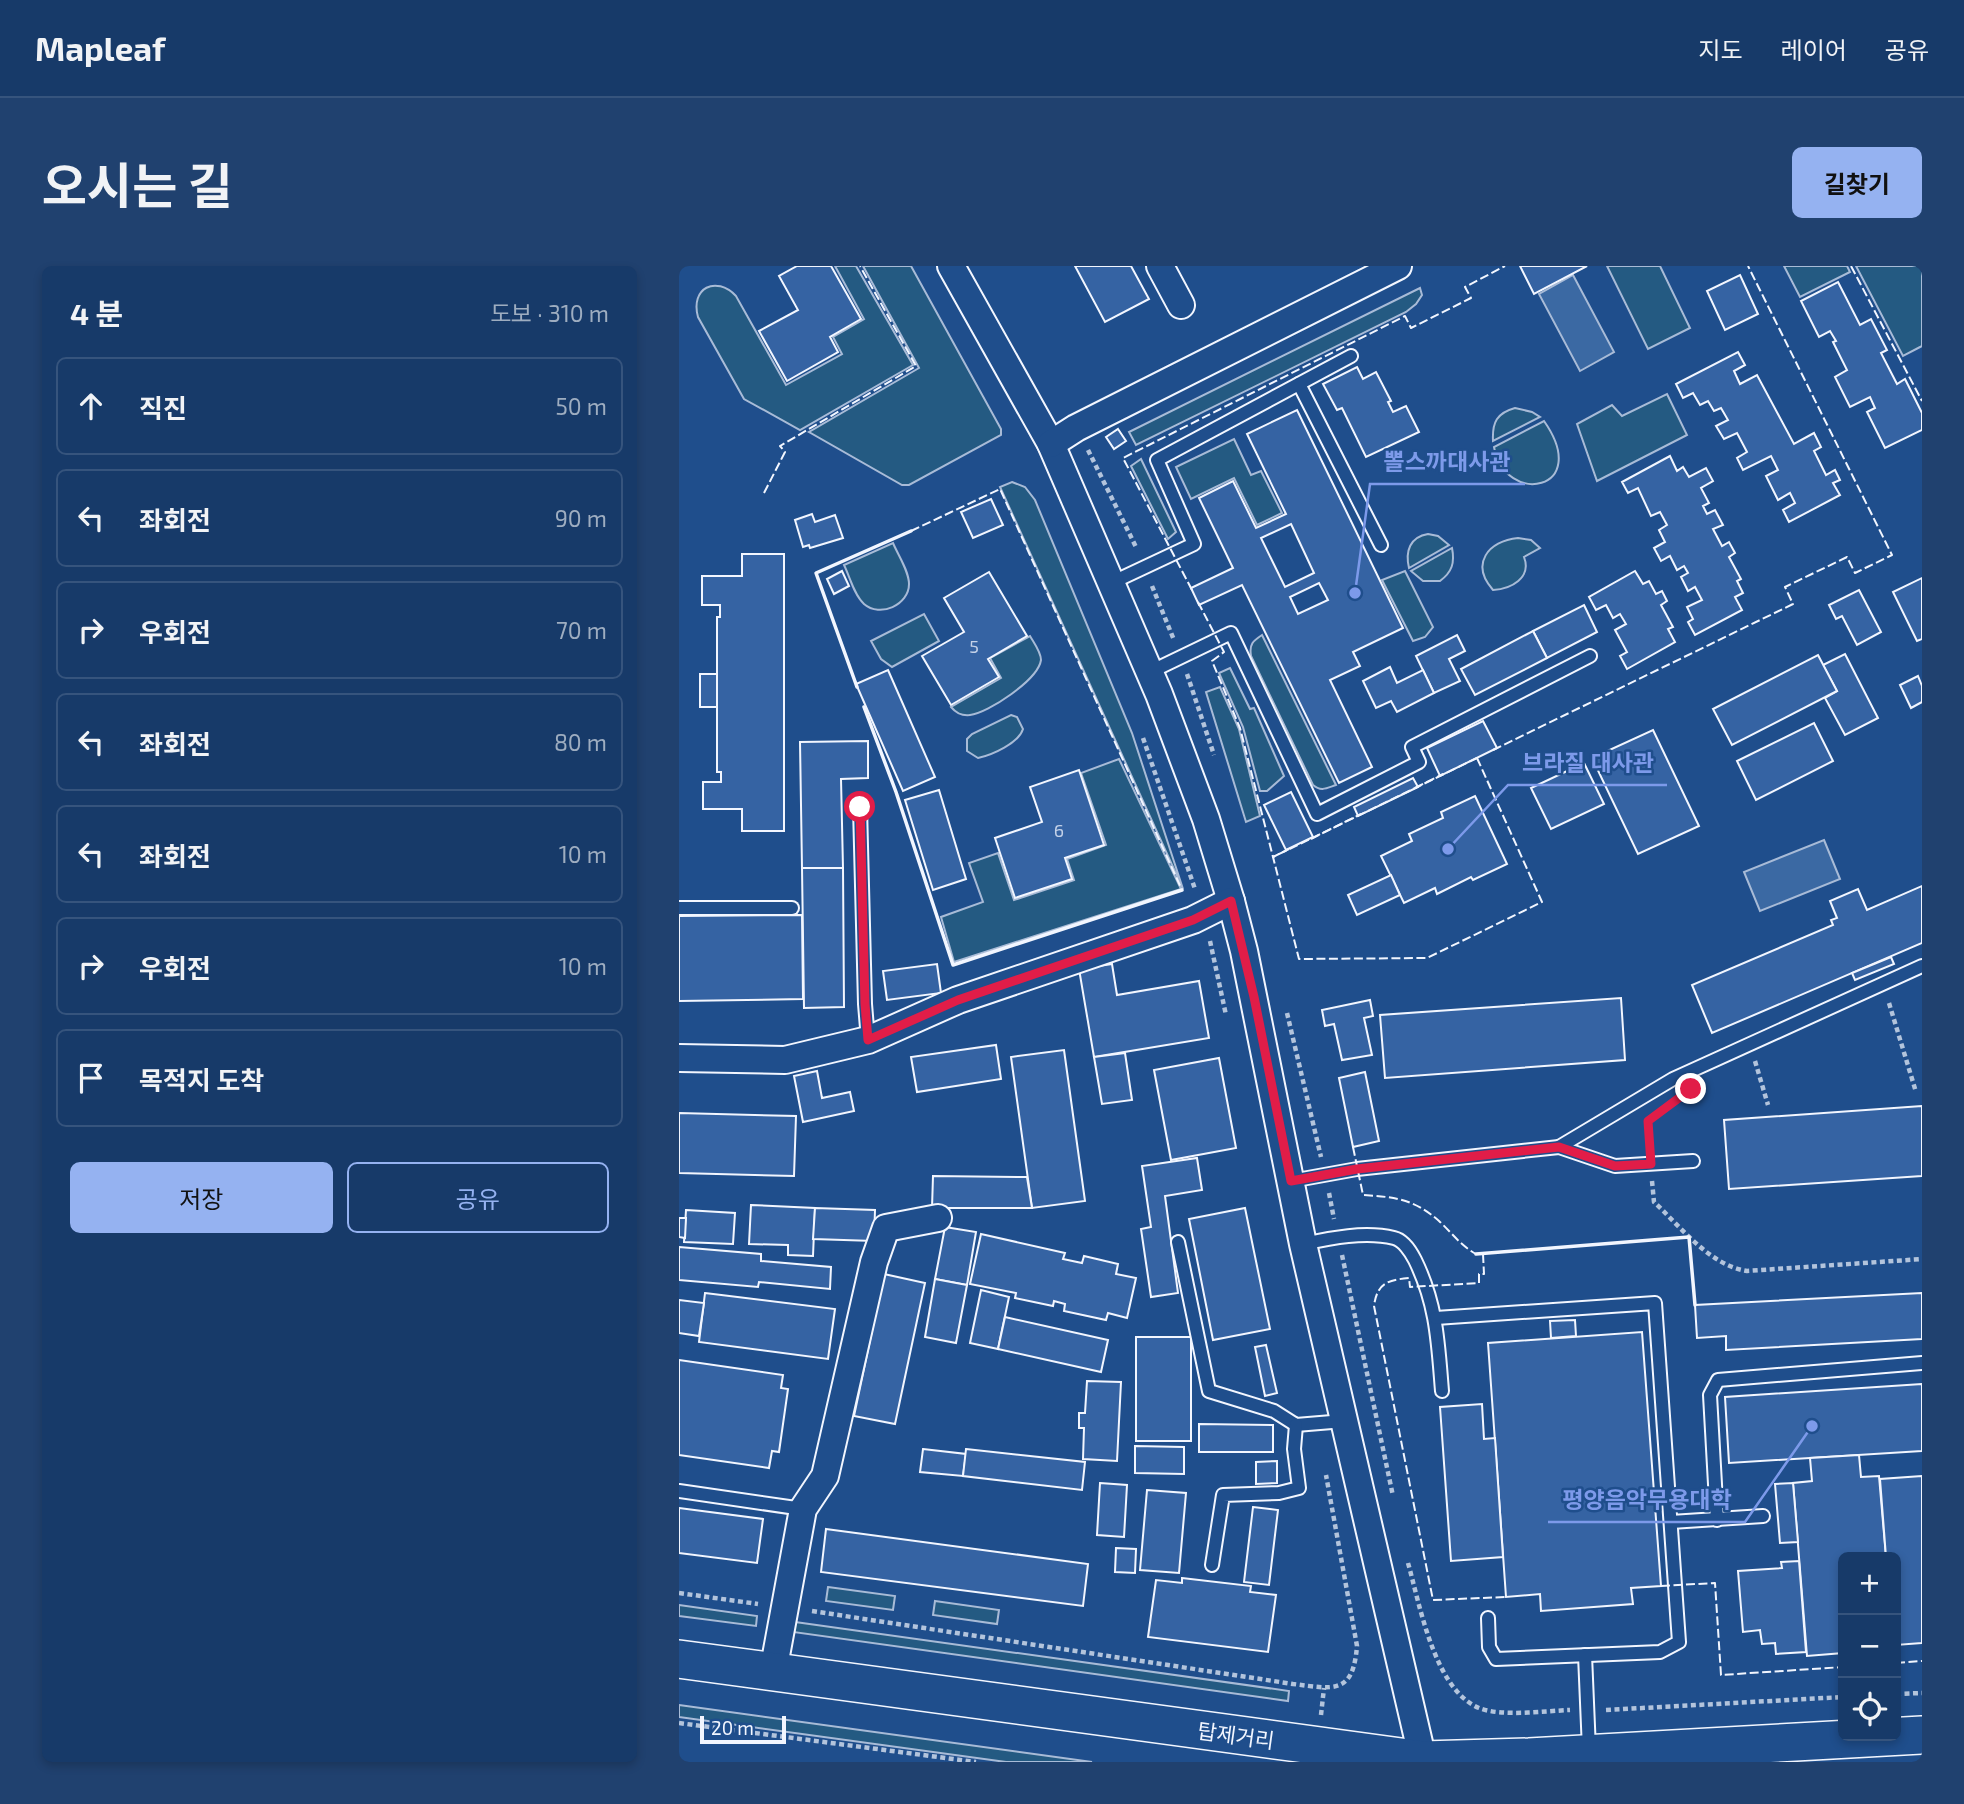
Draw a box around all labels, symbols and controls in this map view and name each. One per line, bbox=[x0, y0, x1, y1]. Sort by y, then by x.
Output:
text: Mapleaf bbox=[35, 28, 165, 68]
text: 지도 bbox=[1698, 35, 1743, 64]
text: 레이어 bbox=[1781, 35, 1847, 64]
text: 공유 bbox=[1885, 35, 1929, 64]
button: 길찾기 bbox=[1792, 147, 1922, 218]
text: 오시는 길 bbox=[42, 155, 233, 214]
text: 4 분 bbox=[70, 295, 123, 331]
text: 도보 · 310 m bbox=[490, 299, 609, 327]
icon: ahead bbox=[72, 387, 110, 425]
text: 직진 bbox=[139, 392, 187, 423]
text: 50 m bbox=[556, 392, 607, 420]
callout: 뽈스까대사관 bbox=[1370, 440, 1525, 484]
text: 뽈스까대사관 bbox=[1384, 447, 1510, 475]
icon: left bbox=[72, 499, 110, 537]
text: 좌회전 bbox=[139, 504, 211, 535]
text: 90 m bbox=[555, 504, 607, 532]
icon: right bbox=[72, 611, 110, 649]
text: 우회전 bbox=[139, 616, 211, 647]
text: 70 m bbox=[556, 616, 607, 644]
house number: 5 bbox=[969, 635, 979, 657]
icon: left bbox=[72, 723, 110, 761]
text: 좌회전 bbox=[139, 728, 211, 759]
text: 80 m bbox=[554, 728, 607, 756]
callout: 브라질 대사관 bbox=[1508, 741, 1667, 785]
text: 브라질 대사관 bbox=[1522, 748, 1654, 776]
route start bbox=[844, 791, 875, 822]
house number: 6 bbox=[1054, 819, 1064, 841]
icon: left bbox=[72, 835, 110, 873]
text: 좌회전 bbox=[139, 840, 211, 871]
text: 10 m bbox=[559, 840, 607, 868]
icon: right bbox=[72, 947, 110, 985]
text: 우회전 bbox=[139, 952, 211, 983]
text: 10 m bbox=[559, 952, 607, 980]
icon: arrive bbox=[72, 1059, 110, 1097]
text: 목적지 도착 bbox=[139, 1064, 264, 1095]
route end bbox=[1675, 1073, 1706, 1104]
button: 저장 bbox=[70, 1162, 333, 1233]
button: 공유 bbox=[347, 1162, 609, 1233]
callout: 평양음악무용대학 bbox=[1548, 1478, 1745, 1522]
text: 평양음악무용대학 bbox=[1562, 1485, 1732, 1513]
map controls bbox=[1838, 1552, 1901, 1741]
button: + bbox=[1838, 1552, 1901, 1615]
button: − bbox=[1838, 1615, 1901, 1678]
button: locate bbox=[1838, 1678, 1901, 1741]
scale bar bbox=[700, 1713, 786, 1745]
text: 20 m bbox=[711, 1716, 754, 1739]
street label: 탑제거리 bbox=[1196, 1717, 1276, 1753]

